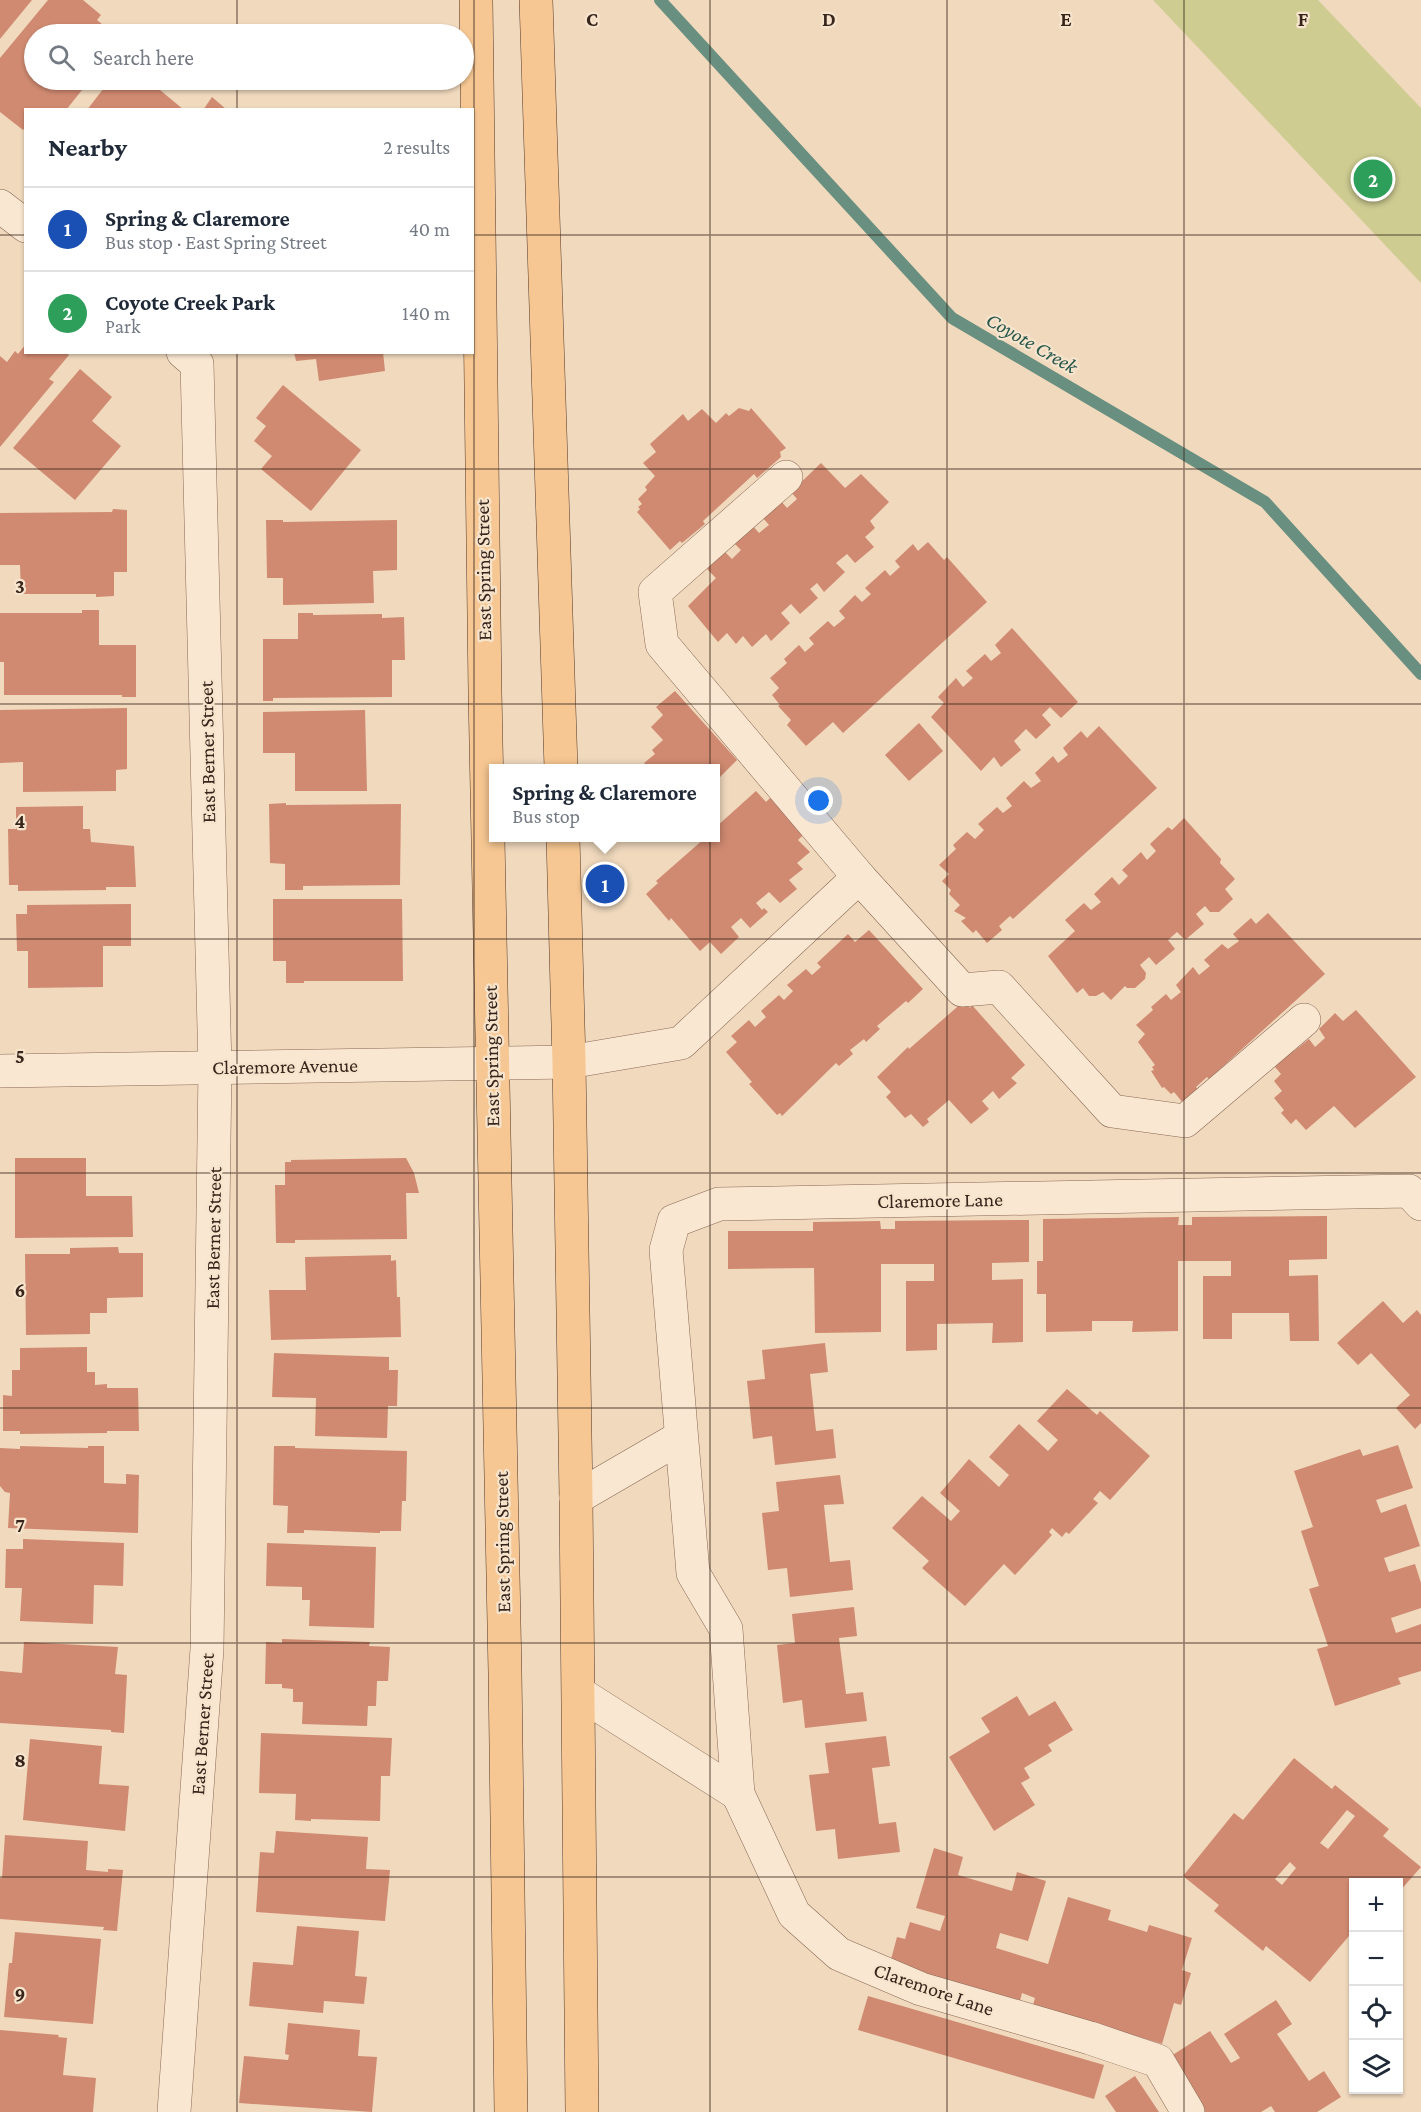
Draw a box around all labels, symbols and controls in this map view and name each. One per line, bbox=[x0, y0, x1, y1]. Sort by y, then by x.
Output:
text: C bbox=[586, 8, 598, 30]
text: D bbox=[822, 8, 836, 30]
text: E bbox=[1060, 8, 1072, 30]
text: F bbox=[1298, 8, 1309, 30]
search box bbox=[24, 24, 474, 90]
icon: search bbox=[45, 41, 78, 74]
text: Search here bbox=[93, 45, 194, 70]
text: Nearby bbox=[48, 133, 127, 162]
text: 2 results bbox=[383, 136, 450, 158]
pin: 2 bbox=[1354, 156, 1392, 201]
text: Spring & Claremore bbox=[105, 206, 290, 231]
text: 1 bbox=[64, 218, 71, 240]
text: 40 m bbox=[409, 218, 450, 240]
text: Bus stop · East Spring Street bbox=[105, 231, 327, 253]
text: Coyote Creek Park bbox=[105, 290, 275, 315]
text: 2 bbox=[62, 302, 73, 324]
text: 140 m bbox=[402, 302, 450, 324]
water label: Coyote Creek bbox=[982, 307, 1083, 379]
text: Park bbox=[105, 315, 141, 337]
street label: East Spring Street bbox=[471, 499, 496, 641]
text: 3 bbox=[15, 575, 25, 597]
street label: East Berner Street bbox=[195, 680, 219, 823]
popup bbox=[489, 764, 720, 842]
text: Spring & Claremore bbox=[512, 780, 697, 805]
your location bbox=[804, 786, 833, 815]
text: Bus stop bbox=[512, 805, 580, 827]
text: 4 bbox=[15, 810, 26, 832]
pin: 1 bbox=[586, 862, 624, 906]
street label: East Spring Street bbox=[479, 985, 504, 1127]
text: 5 bbox=[15, 1045, 25, 1067]
street label: Claremore Avenue bbox=[212, 1054, 358, 1078]
street label: East Berner Street bbox=[201, 1166, 225, 1309]
street label: Claremore Lane bbox=[877, 1188, 1003, 1212]
text: 6 bbox=[15, 1279, 25, 1301]
street label: East Spring Street bbox=[490, 1471, 515, 1613]
text: 7 bbox=[15, 1514, 25, 1536]
street label: East Berner Street bbox=[186, 1652, 218, 1796]
text: 8 bbox=[14, 1749, 26, 1771]
map controls bbox=[1349, 1878, 1403, 2094]
button: + bbox=[1349, 1878, 1403, 1932]
button: − bbox=[1349, 1932, 1403, 1986]
street label: Claremore Lane bbox=[871, 1958, 997, 2020]
text: 9 bbox=[15, 1983, 25, 2005]
button: locate bbox=[1349, 1986, 1403, 2040]
button: layers bbox=[1349, 2040, 1403, 2094]

